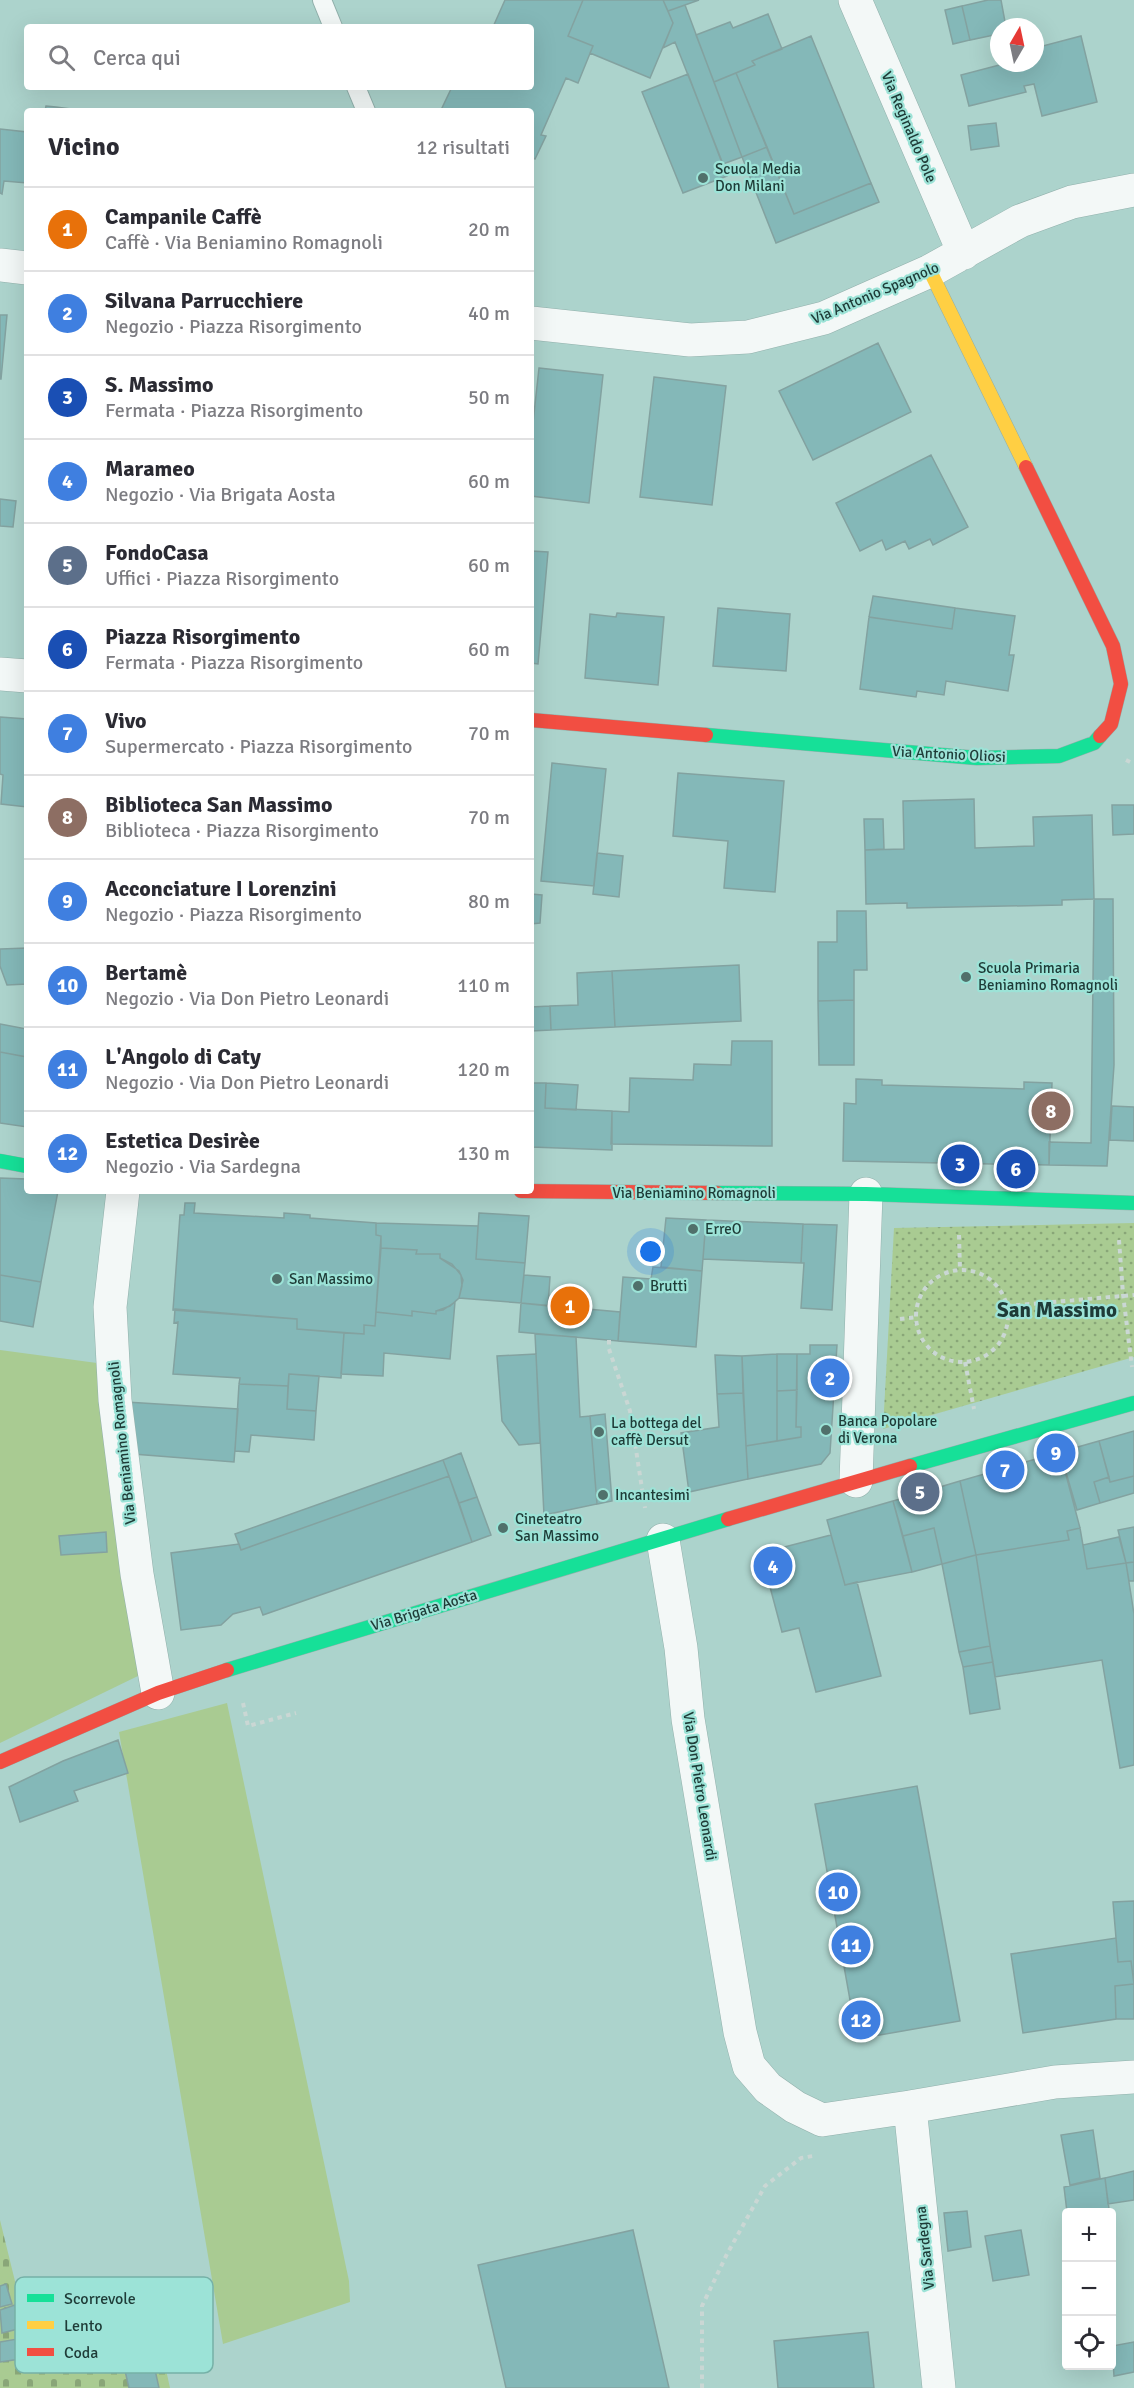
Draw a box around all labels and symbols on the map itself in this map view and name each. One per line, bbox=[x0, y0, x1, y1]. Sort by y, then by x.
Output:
north arrow bbox=[990, 18, 1044, 72]
street label: Via Reginaldo Pole bbox=[878, 69, 940, 185]
place label: Scuola Media Don Milani bbox=[715, 160, 801, 195]
marker: Scuola Media Don Milani bbox=[696, 171, 710, 185]
street label: Via Antonio Spagnolo bbox=[808, 258, 942, 328]
street label: Via Antonio Oliosi bbox=[892, 742, 1006, 766]
place label: Scuola Primaria Beniamino Romagnoli bbox=[978, 959, 1118, 994]
marker: Scuola Primaria Beniamino Romagnoli bbox=[959, 970, 973, 984]
pin: 8 bbox=[1032, 1088, 1070, 1134]
pin: 3 bbox=[940, 1142, 980, 1186]
pin: 6 bbox=[996, 1146, 1036, 1192]
street label: Via Beniamino Romagnoli bbox=[612, 1184, 776, 1202]
place label: ErreO bbox=[705, 1220, 742, 1238]
marker: ErreO bbox=[686, 1222, 700, 1236]
your location bbox=[636, 1237, 665, 1266]
place label: San Massimo bbox=[289, 1270, 373, 1288]
marker: San Massimo bbox=[270, 1272, 284, 1286]
place label: Brutti bbox=[650, 1277, 687, 1295]
marker: Brutti bbox=[631, 1279, 645, 1293]
pin: 1 bbox=[550, 1284, 590, 1328]
district label: San Massimo bbox=[997, 1297, 1117, 1323]
pin: 2 bbox=[810, 1356, 850, 1400]
street label: Via Beniamino Romagnoli bbox=[104, 1361, 140, 1525]
place label: Banca Popolare di Verona bbox=[838, 1412, 937, 1447]
place label: La bottega del caffè Dersut bbox=[611, 1414, 702, 1449]
marker: Banca Popolare di Verona bbox=[819, 1423, 833, 1437]
marker: La bottega del caffè Dersut bbox=[592, 1425, 606, 1439]
pin: 9 bbox=[1036, 1430, 1076, 1476]
pin: 7 bbox=[986, 1448, 1024, 1492]
pin: 5 bbox=[900, 1470, 940, 1514]
place label: Incantesimi bbox=[615, 1486, 690, 1504]
marker: Incantesimi bbox=[596, 1488, 610, 1502]
place label: Cineteatro San Massimo bbox=[515, 1510, 599, 1545]
marker: Cineteatro San Massimo bbox=[496, 1521, 510, 1535]
pin: 4 bbox=[754, 1544, 792, 1588]
street label: Via Brigata Aosta bbox=[369, 1585, 479, 1635]
street label: Via Don Pietro Leonardi bbox=[679, 1710, 721, 1862]
pin: 10 bbox=[818, 1870, 858, 1914]
pin: 11 bbox=[832, 1922, 870, 1968]
pin: 12 bbox=[842, 1998, 880, 2042]
street label: Via Sardegna bbox=[912, 2205, 938, 2291]
legend bbox=[15, 2277, 213, 2373]
text: Scorrevole bbox=[64, 2289, 136, 2309]
text: Lento bbox=[64, 2316, 102, 2336]
text: Coda bbox=[64, 2343, 98, 2363]

